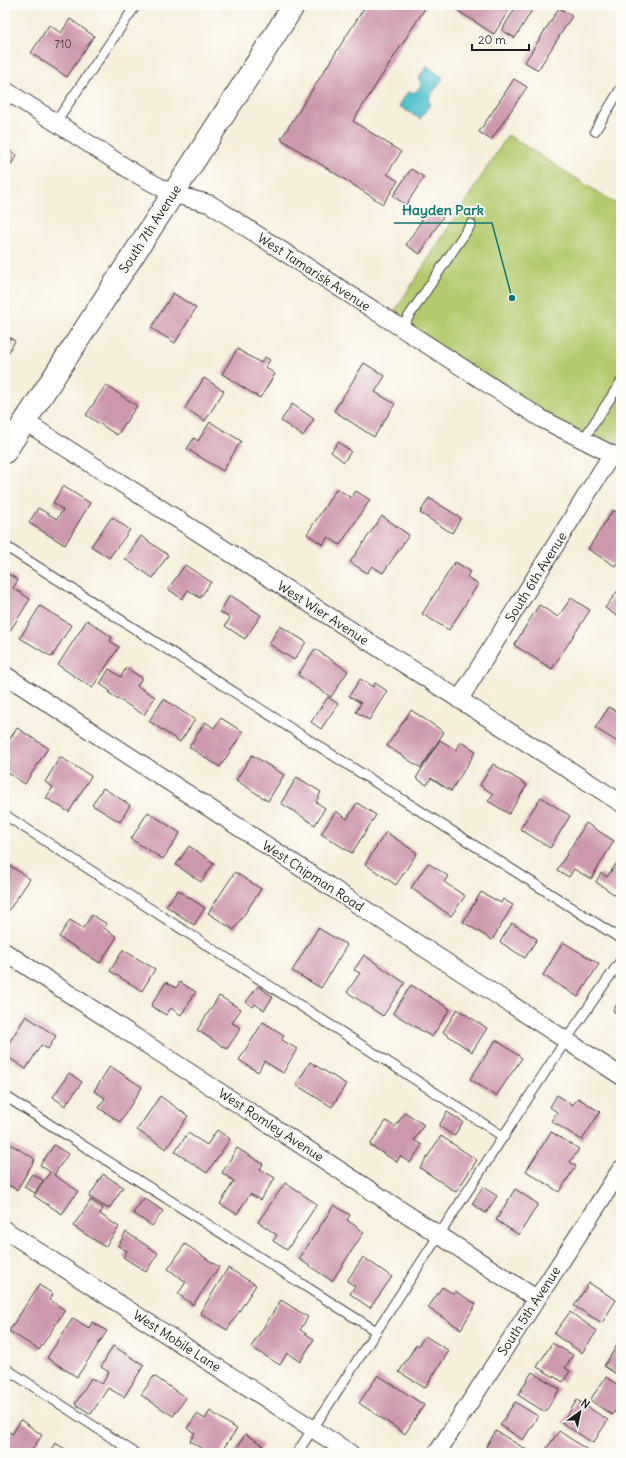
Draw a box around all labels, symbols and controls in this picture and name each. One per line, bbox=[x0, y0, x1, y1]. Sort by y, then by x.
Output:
scale bar bbox=[472, 26, 529, 52]
text: 20 m bbox=[478, 32, 506, 47]
house number: 710 bbox=[55, 37, 72, 51]
street label: South 7th Avenue bbox=[115, 182, 185, 276]
callout: Hayden Park bbox=[394, 197, 492, 223]
text: Hayden Park bbox=[402, 201, 484, 219]
street label: West Tamarisk Avenue bbox=[254, 229, 374, 315]
street label: South 6th Avenue bbox=[501, 529, 571, 625]
street label: West Wier Avenue bbox=[274, 577, 372, 649]
street label: West Chipman Road bbox=[259, 837, 367, 915]
street label: West Romley Avenue bbox=[215, 1084, 327, 1166]
street label: South 5th Avenue bbox=[494, 1263, 564, 1359]
street label: West Mobile Lane bbox=[130, 1306, 224, 1376]
north arrow bbox=[560, 1392, 600, 1432]
text: N bbox=[578, 1396, 592, 1412]

